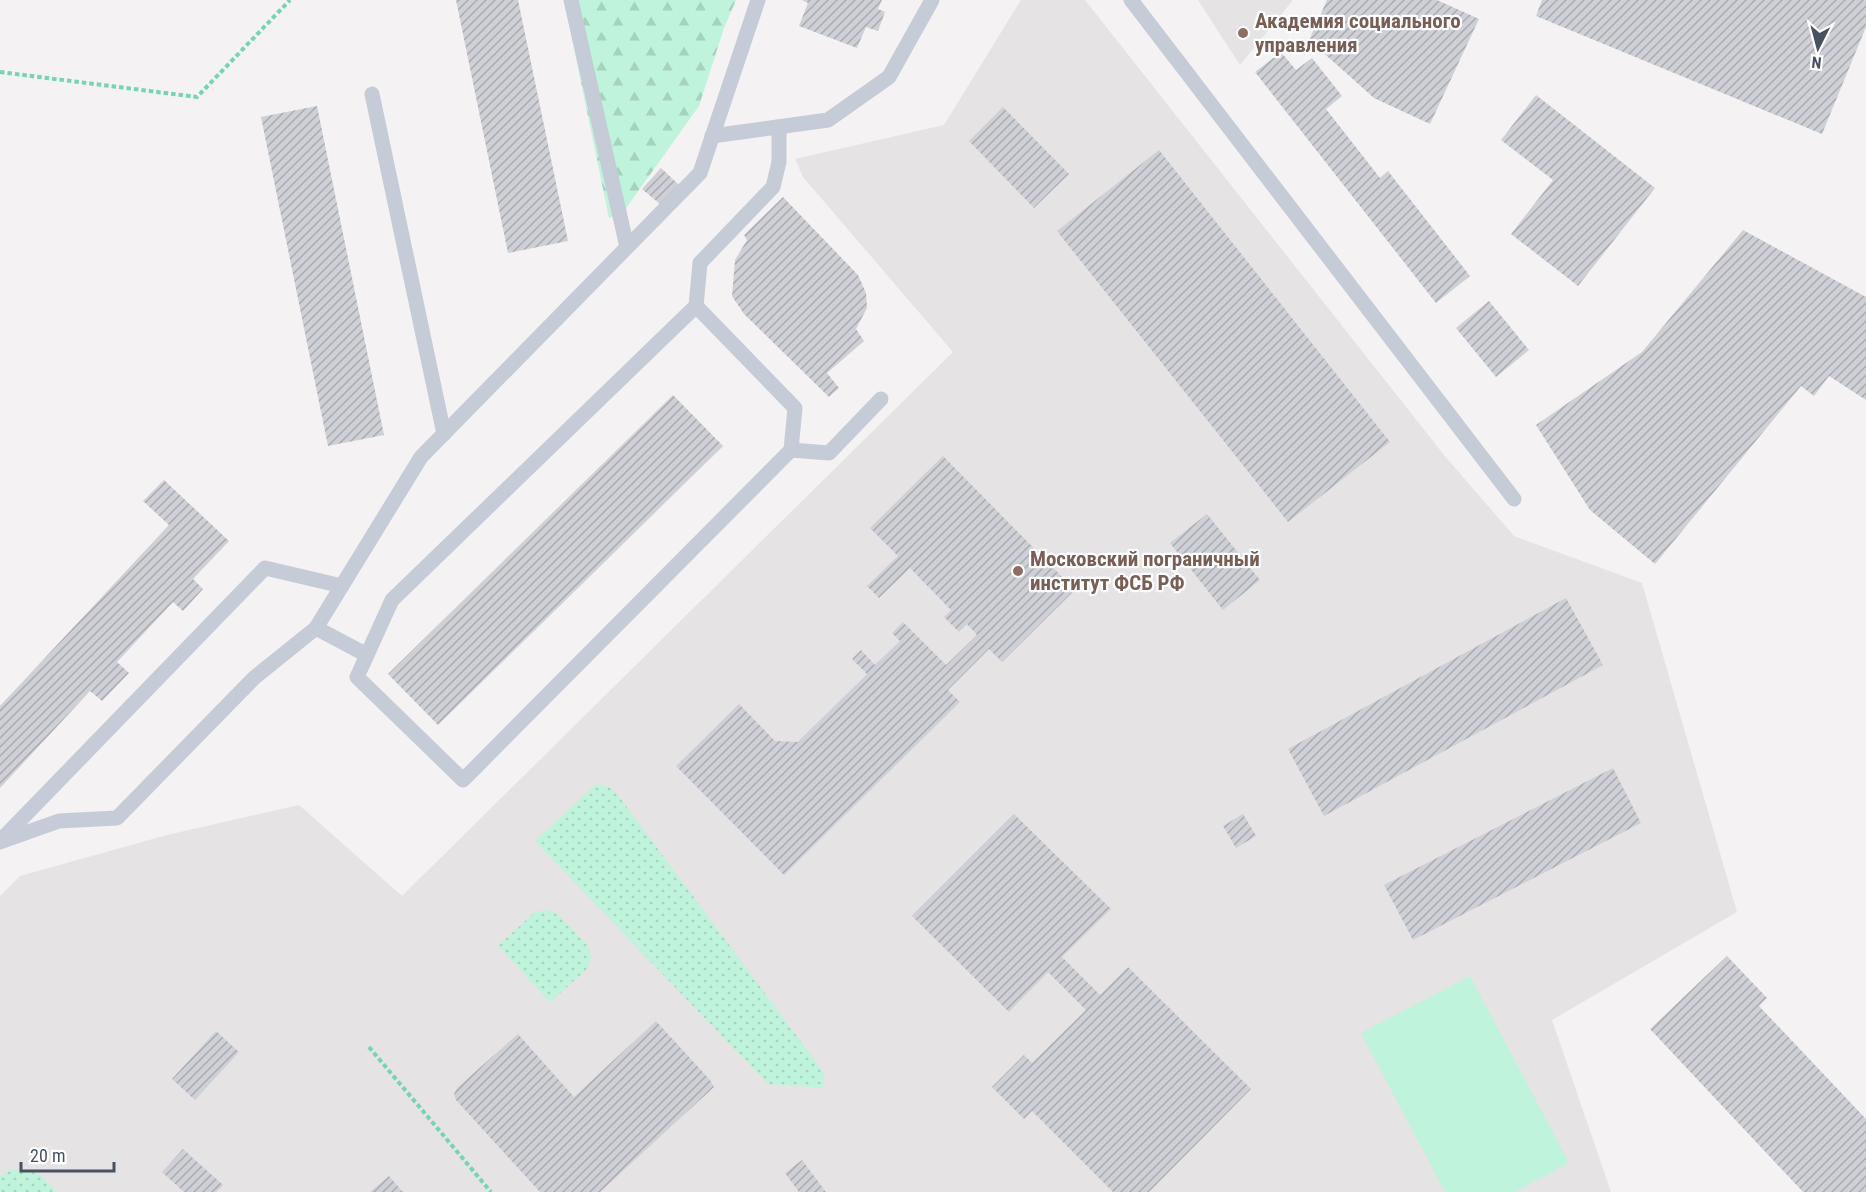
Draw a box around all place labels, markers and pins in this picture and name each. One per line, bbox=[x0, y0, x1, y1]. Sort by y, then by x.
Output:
place label: Академия социального управления bbox=[1255, 9, 1461, 57]
marker: Академия социального управления bbox=[1236, 26, 1250, 40]
place label: Московский пограничный институт ФСБ РФ bbox=[1030, 547, 1260, 595]
marker: Московский пограничный институт ФСБ РФ bbox=[1011, 564, 1025, 578]

